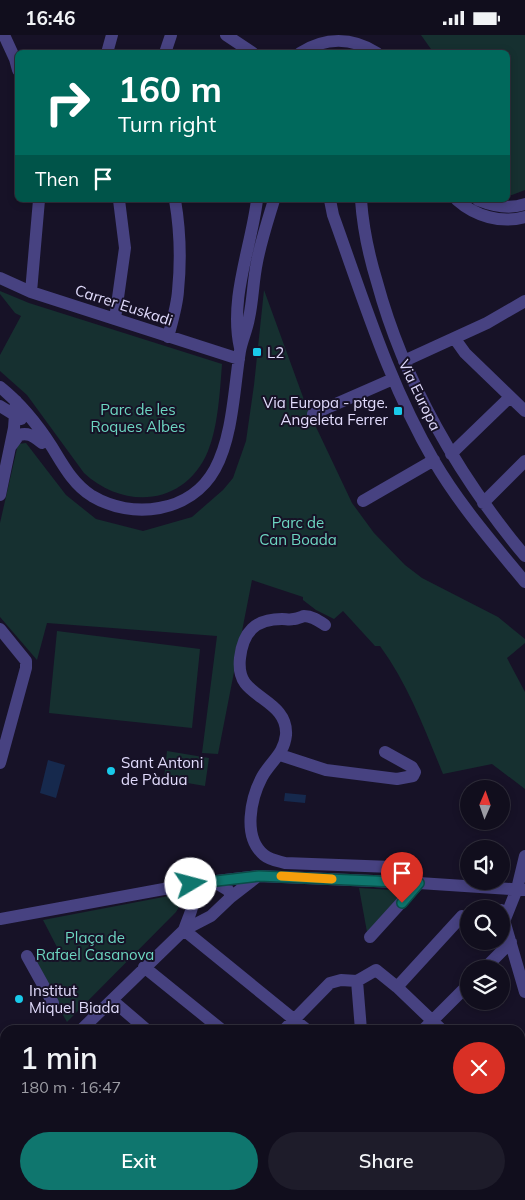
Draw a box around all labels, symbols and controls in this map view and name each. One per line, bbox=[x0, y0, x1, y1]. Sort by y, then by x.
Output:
text: 16:46 bbox=[25, 6, 75, 30]
text: 160 m bbox=[118, 67, 222, 111]
icon: right bbox=[35, 70, 100, 135]
text: Turn right bbox=[118, 110, 216, 138]
icon: arrive bbox=[89, 165, 117, 193]
text: Then bbox=[35, 167, 79, 191]
street label: Carrer Euskadi bbox=[73, 280, 175, 330]
place label: L2 bbox=[267, 343, 284, 362]
marker: L2 bbox=[251, 346, 263, 358]
street label: Via Europa bbox=[395, 357, 445, 433]
place label: Via Europa - ptge. Angeleta Ferrer bbox=[263, 393, 389, 429]
park label: Parc de les Roques Albes bbox=[90, 400, 186, 436]
marker: Via Europa - ptge. Angeleta Ferrer bbox=[392, 405, 404, 417]
park label: Parc de Can Boada bbox=[259, 513, 337, 549]
place label: Sant Antoni de Pàdua bbox=[121, 753, 203, 789]
marker: Sant Antoni de Pàdua bbox=[105, 765, 117, 777]
north arrow bbox=[460, 780, 510, 830]
map controls bbox=[460, 780, 510, 1010]
button: sound bbox=[460, 840, 510, 890]
pin bbox=[381, 852, 423, 903]
position arrow bbox=[164, 857, 216, 909]
icon: arrive bbox=[388, 859, 416, 887]
button: search bbox=[460, 900, 510, 950]
park label: Plaça de Rafael Casanova bbox=[36, 928, 154, 964]
button: layers bbox=[460, 960, 510, 1010]
place label: Institut Miquel Biada bbox=[29, 981, 120, 1017]
marker: Institut Miquel Biada bbox=[13, 993, 25, 1005]
text: 1 min bbox=[20, 1039, 98, 1077]
button: close bbox=[453, 1042, 505, 1094]
text: 180 m · 16:47 bbox=[20, 1077, 121, 1097]
button: Exit bbox=[20, 1132, 258, 1190]
button: Share bbox=[268, 1132, 505, 1190]

